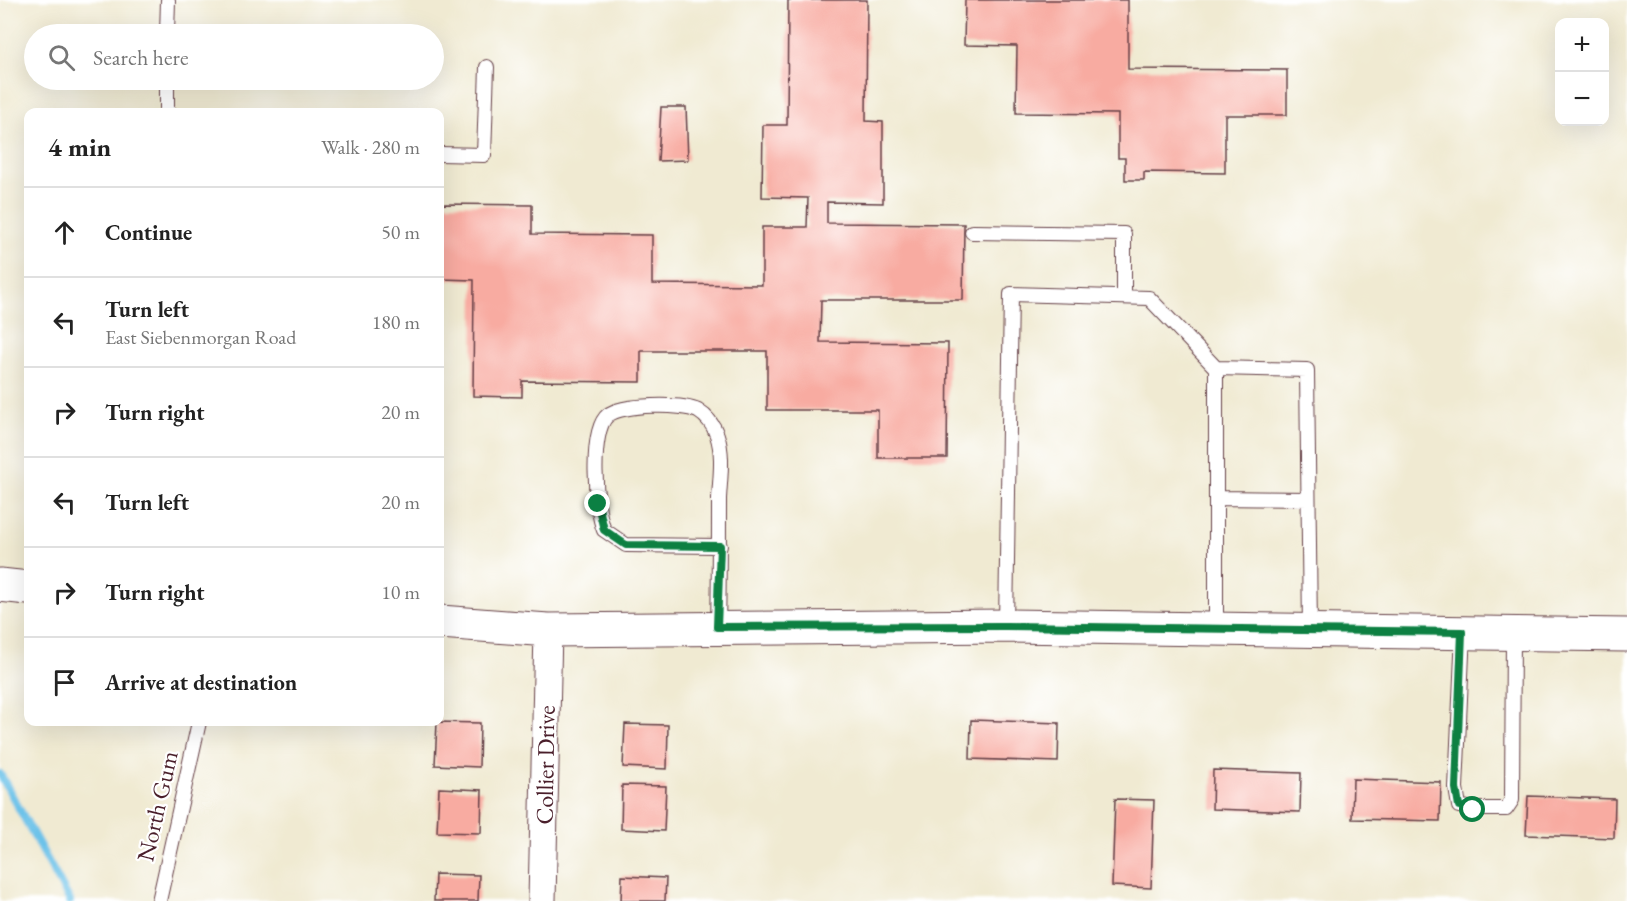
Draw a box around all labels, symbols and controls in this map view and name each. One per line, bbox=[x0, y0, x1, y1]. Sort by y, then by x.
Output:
map controls bbox=[1555, 18, 1609, 126]
button: + bbox=[1555, 18, 1609, 72]
search box bbox=[24, 24, 444, 90]
icon: search bbox=[45, 41, 78, 74]
text: Search here bbox=[93, 43, 188, 72]
button: − bbox=[1555, 72, 1609, 126]
text: 4 min bbox=[48, 130, 111, 164]
text: Walk · 280 m bbox=[321, 134, 420, 160]
icon: ahead bbox=[48, 216, 81, 249]
text: Continue bbox=[105, 218, 192, 247]
text: 50 m bbox=[381, 219, 420, 245]
text: Turn left bbox=[105, 295, 189, 324]
icon: left bbox=[48, 306, 81, 339]
text: 180 m bbox=[372, 309, 420, 335]
text: East Siebenmorgan Road bbox=[105, 324, 296, 350]
icon: right bbox=[48, 396, 81, 429]
text: Turn right bbox=[105, 398, 204, 427]
text: 20 m bbox=[381, 399, 420, 425]
icon: left bbox=[48, 486, 81, 519]
text: Turn left bbox=[105, 488, 189, 517]
text: 20 m bbox=[381, 489, 420, 515]
route end bbox=[584, 490, 610, 516]
icon: right bbox=[48, 576, 81, 609]
text: Turn right bbox=[105, 578, 204, 607]
text: 10 m bbox=[381, 579, 420, 605]
icon: arrive bbox=[48, 666, 81, 699]
text: Arrive at destination bbox=[105, 668, 297, 697]
street label: Collier Drive bbox=[528, 705, 562, 825]
street label: North Gum bbox=[129, 747, 185, 864]
route start bbox=[1459, 796, 1485, 822]

